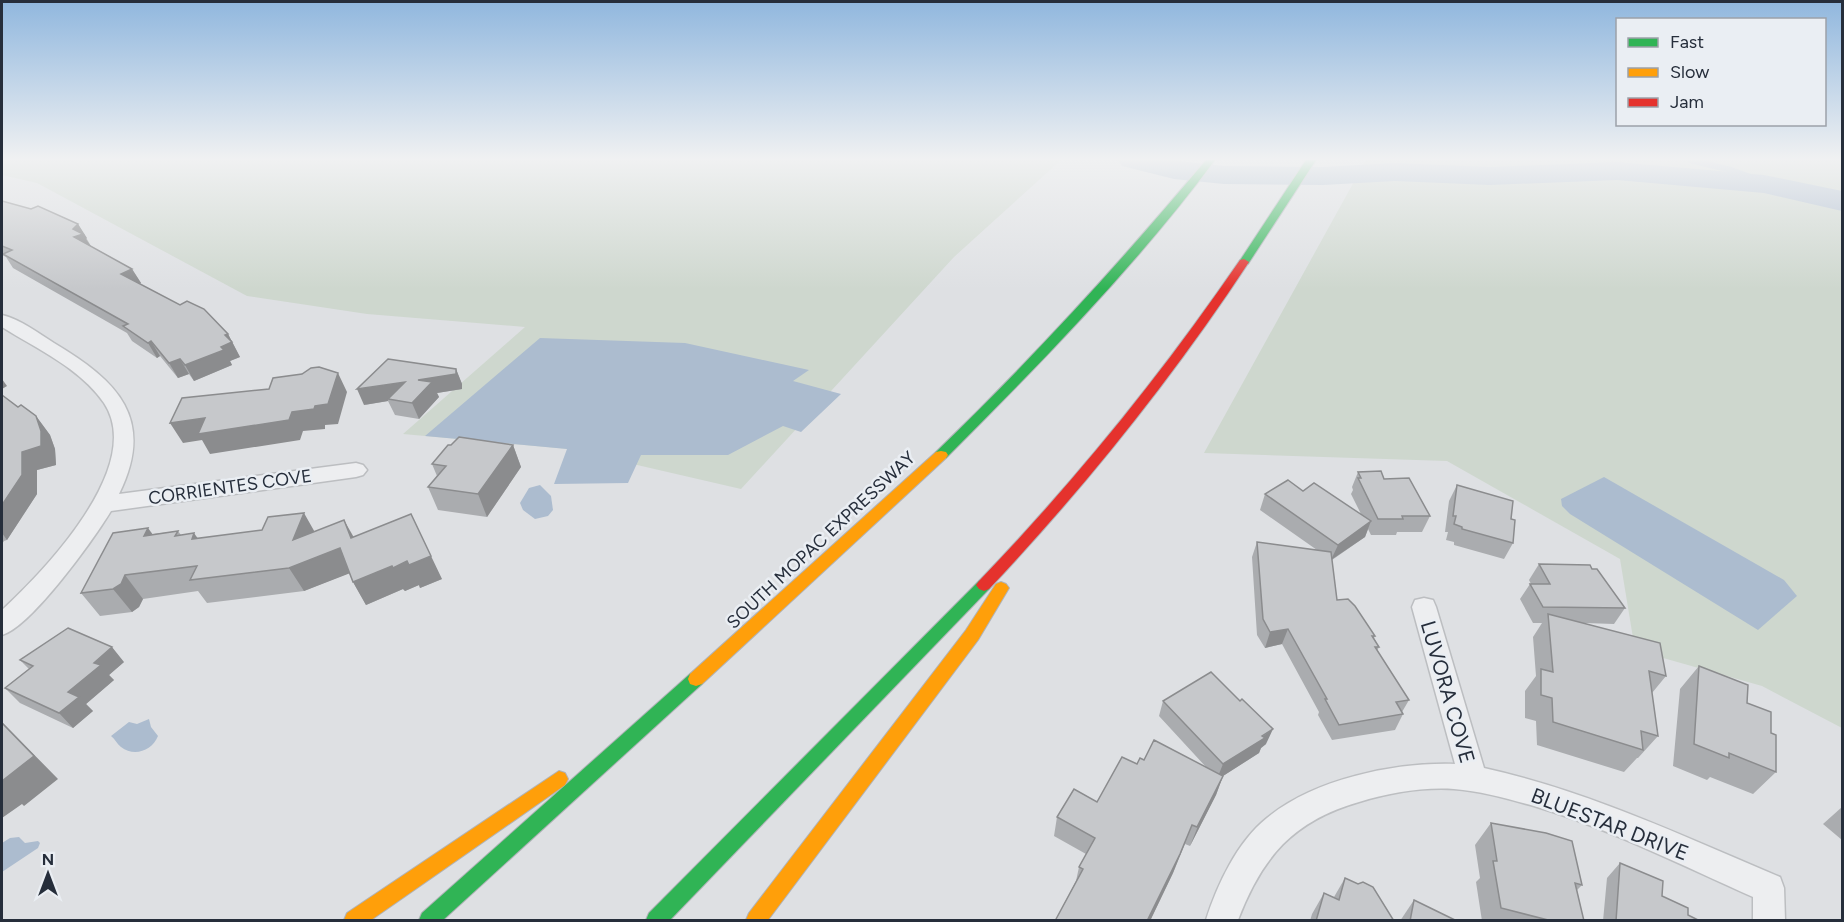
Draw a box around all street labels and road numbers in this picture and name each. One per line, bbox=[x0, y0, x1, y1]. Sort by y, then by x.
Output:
street label: SOUTH MOPAC EXPRESSWAY bbox=[722, 447, 920, 633]
street label: CORRIENTES COVE bbox=[147, 465, 313, 509]
street label: LUVORA COVE bbox=[1416, 618, 1480, 766]
street label: BLUESTAR DRIVE bbox=[1528, 782, 1692, 866]

